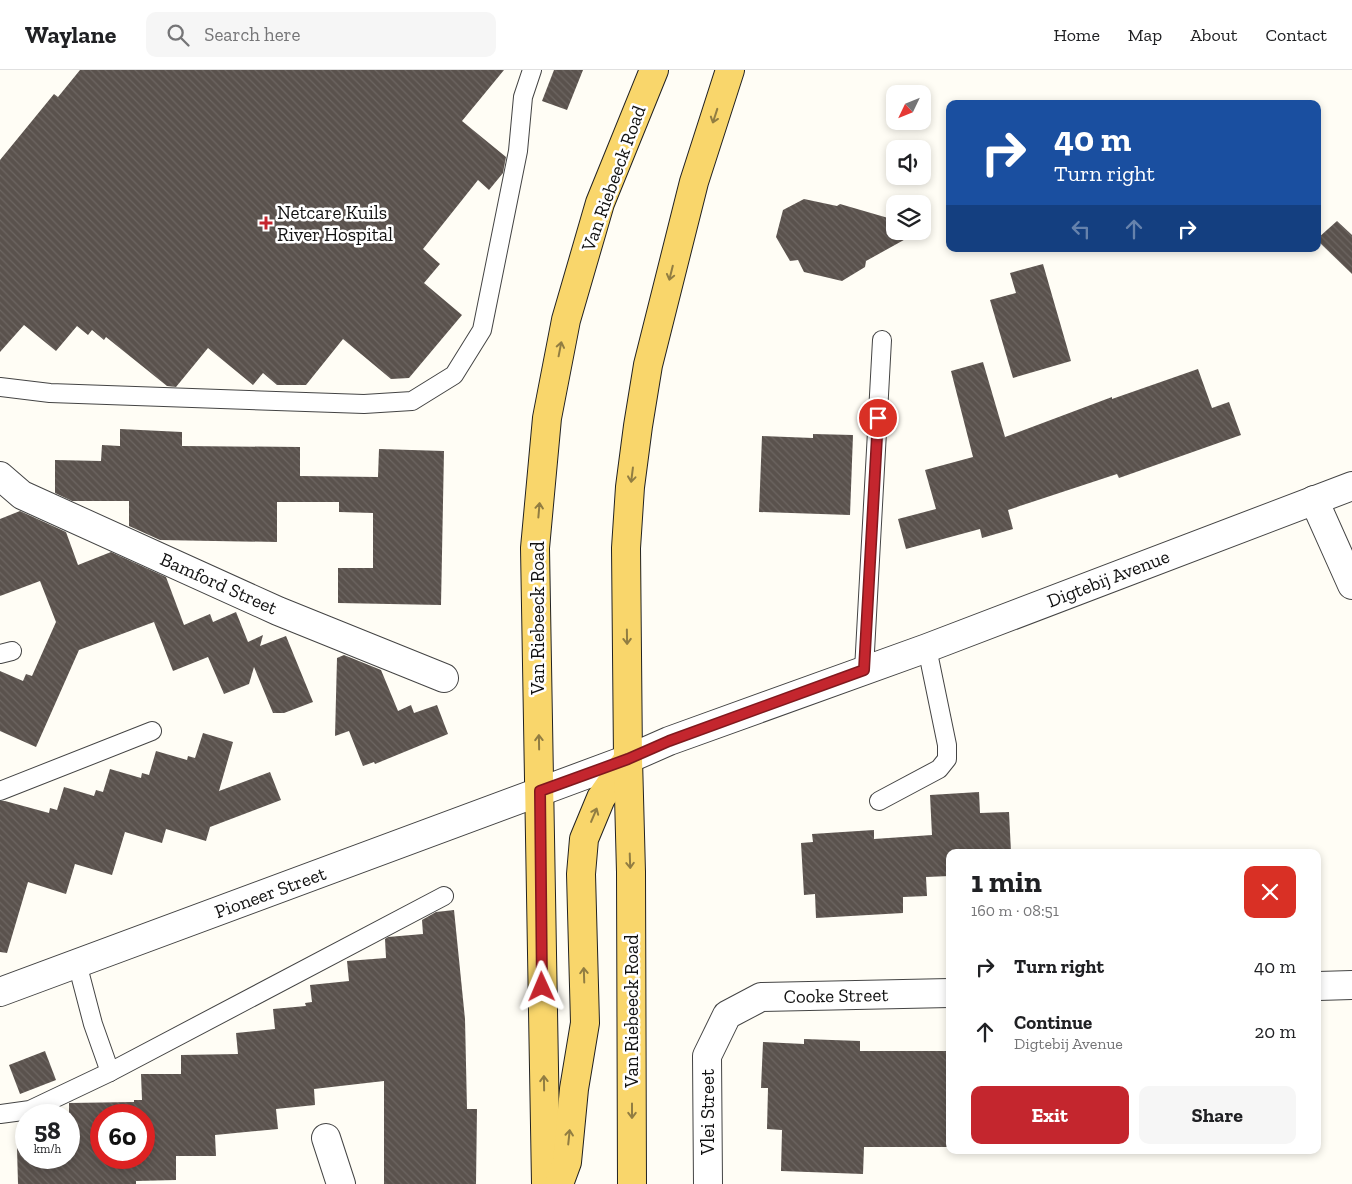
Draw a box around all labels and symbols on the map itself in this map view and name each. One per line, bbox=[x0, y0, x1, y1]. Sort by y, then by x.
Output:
north arrow bbox=[886, 85, 931, 130]
street label: Van Riebeeck Road bbox=[576, 102, 651, 255]
one-way arrow bbox=[710, 108, 719, 124]
place label: Netcare Kuils River Hospital bbox=[277, 201, 393, 246]
marker: Netcare Kuils River Hospital bbox=[259, 216, 273, 230]
one-way arrow bbox=[666, 264, 675, 280]
one-way arrow bbox=[556, 342, 566, 358]
pin bbox=[857, 397, 899, 439]
one-way arrow bbox=[627, 466, 637, 482]
one-way arrow bbox=[534, 502, 543, 518]
street label: Van Riebeeck Road bbox=[526, 541, 549, 696]
street label: Digtebij Avenue bbox=[1044, 545, 1173, 612]
street label: Bamford Street bbox=[157, 547, 281, 619]
one-way arrow bbox=[622, 628, 632, 645]
one-way arrow bbox=[534, 735, 544, 751]
one-way arrow bbox=[590, 808, 599, 823]
one-way arrow bbox=[626, 852, 635, 868]
street label: Pioneer Street bbox=[211, 862, 329, 923]
street label: Van Riebeeck Road bbox=[620, 934, 643, 1089]
position arrow bbox=[515, 960, 567, 1012]
one-way arrow bbox=[579, 967, 588, 983]
street label: Cooke Street bbox=[783, 983, 889, 1008]
street label: Vlei Street bbox=[696, 1069, 719, 1156]
one-way arrow bbox=[540, 1075, 549, 1091]
one-way arrow bbox=[627, 1102, 637, 1118]
speed limit sign: 60 bbox=[90, 1104, 155, 1169]
one-way arrow bbox=[564, 1129, 574, 1145]

